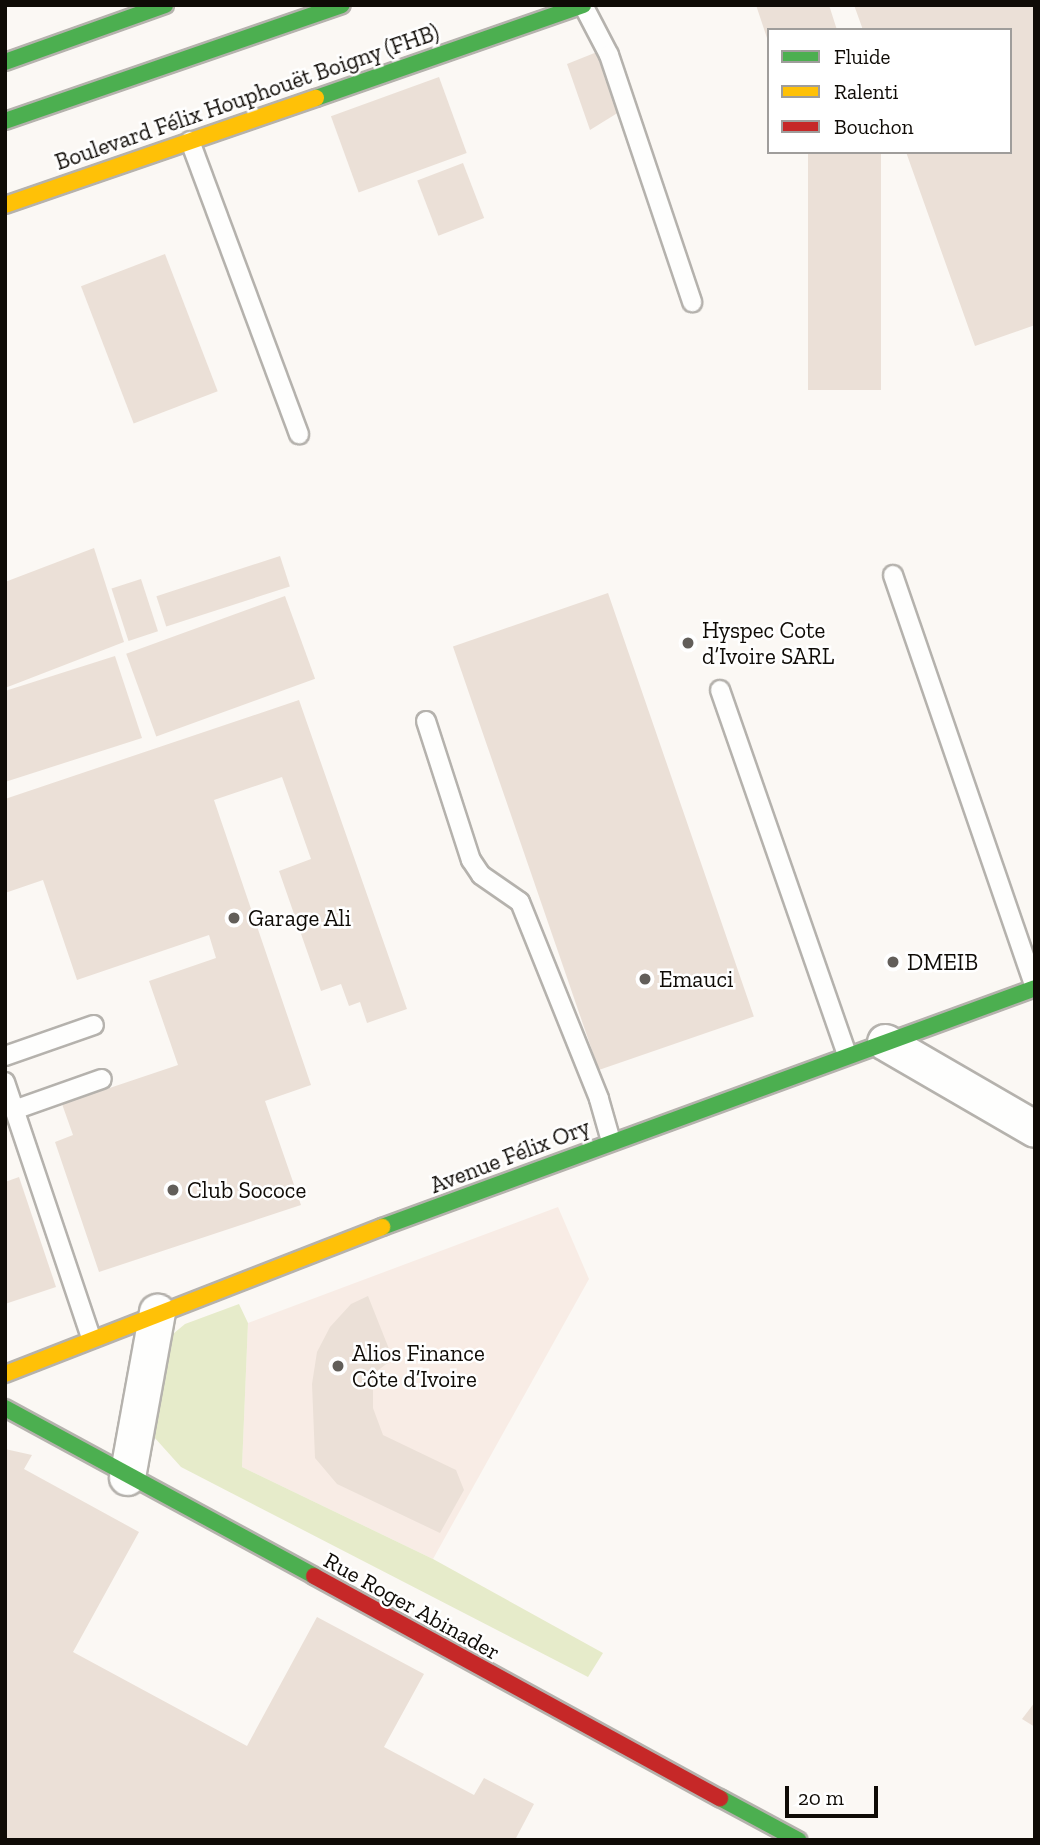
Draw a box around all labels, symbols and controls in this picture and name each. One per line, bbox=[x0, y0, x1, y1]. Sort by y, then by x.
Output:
street label: Boulevard Félix Houphouët Boigny (FHB) bbox=[51, 18, 443, 176]
legend bbox=[767, 28, 1012, 154]
text: Fluide bbox=[834, 44, 890, 69]
text: Ralenti bbox=[834, 79, 898, 104]
text: Bouchon bbox=[834, 114, 914, 139]
place label: Hyspec Cote d’Ivoire SARL bbox=[702, 616, 834, 670]
marker: Hyspec Cote d’Ivoire SARL bbox=[680, 635, 696, 651]
place label: Garage Ali bbox=[248, 904, 352, 932]
marker: Garage Ali bbox=[226, 910, 242, 926]
place label: DMEIB bbox=[907, 948, 978, 976]
marker: DMEIB bbox=[885, 954, 901, 970]
place label: Emauci bbox=[659, 965, 733, 993]
marker: Emauci bbox=[637, 971, 653, 987]
street label: Avenue Félix Ory bbox=[426, 1113, 594, 1199]
place label: Club Sococe bbox=[187, 1176, 306, 1204]
marker: Club Sococe bbox=[165, 1182, 181, 1198]
place label: Alios Finance Côte d’Ivoire bbox=[352, 1339, 485, 1393]
marker: Alios Finance Côte d’Ivoire bbox=[330, 1358, 346, 1374]
street label: Rue Roger Abinader bbox=[319, 1546, 505, 1666]
scale bar bbox=[788, 1772, 881, 1816]
text: 20 m bbox=[798, 1785, 844, 1810]

